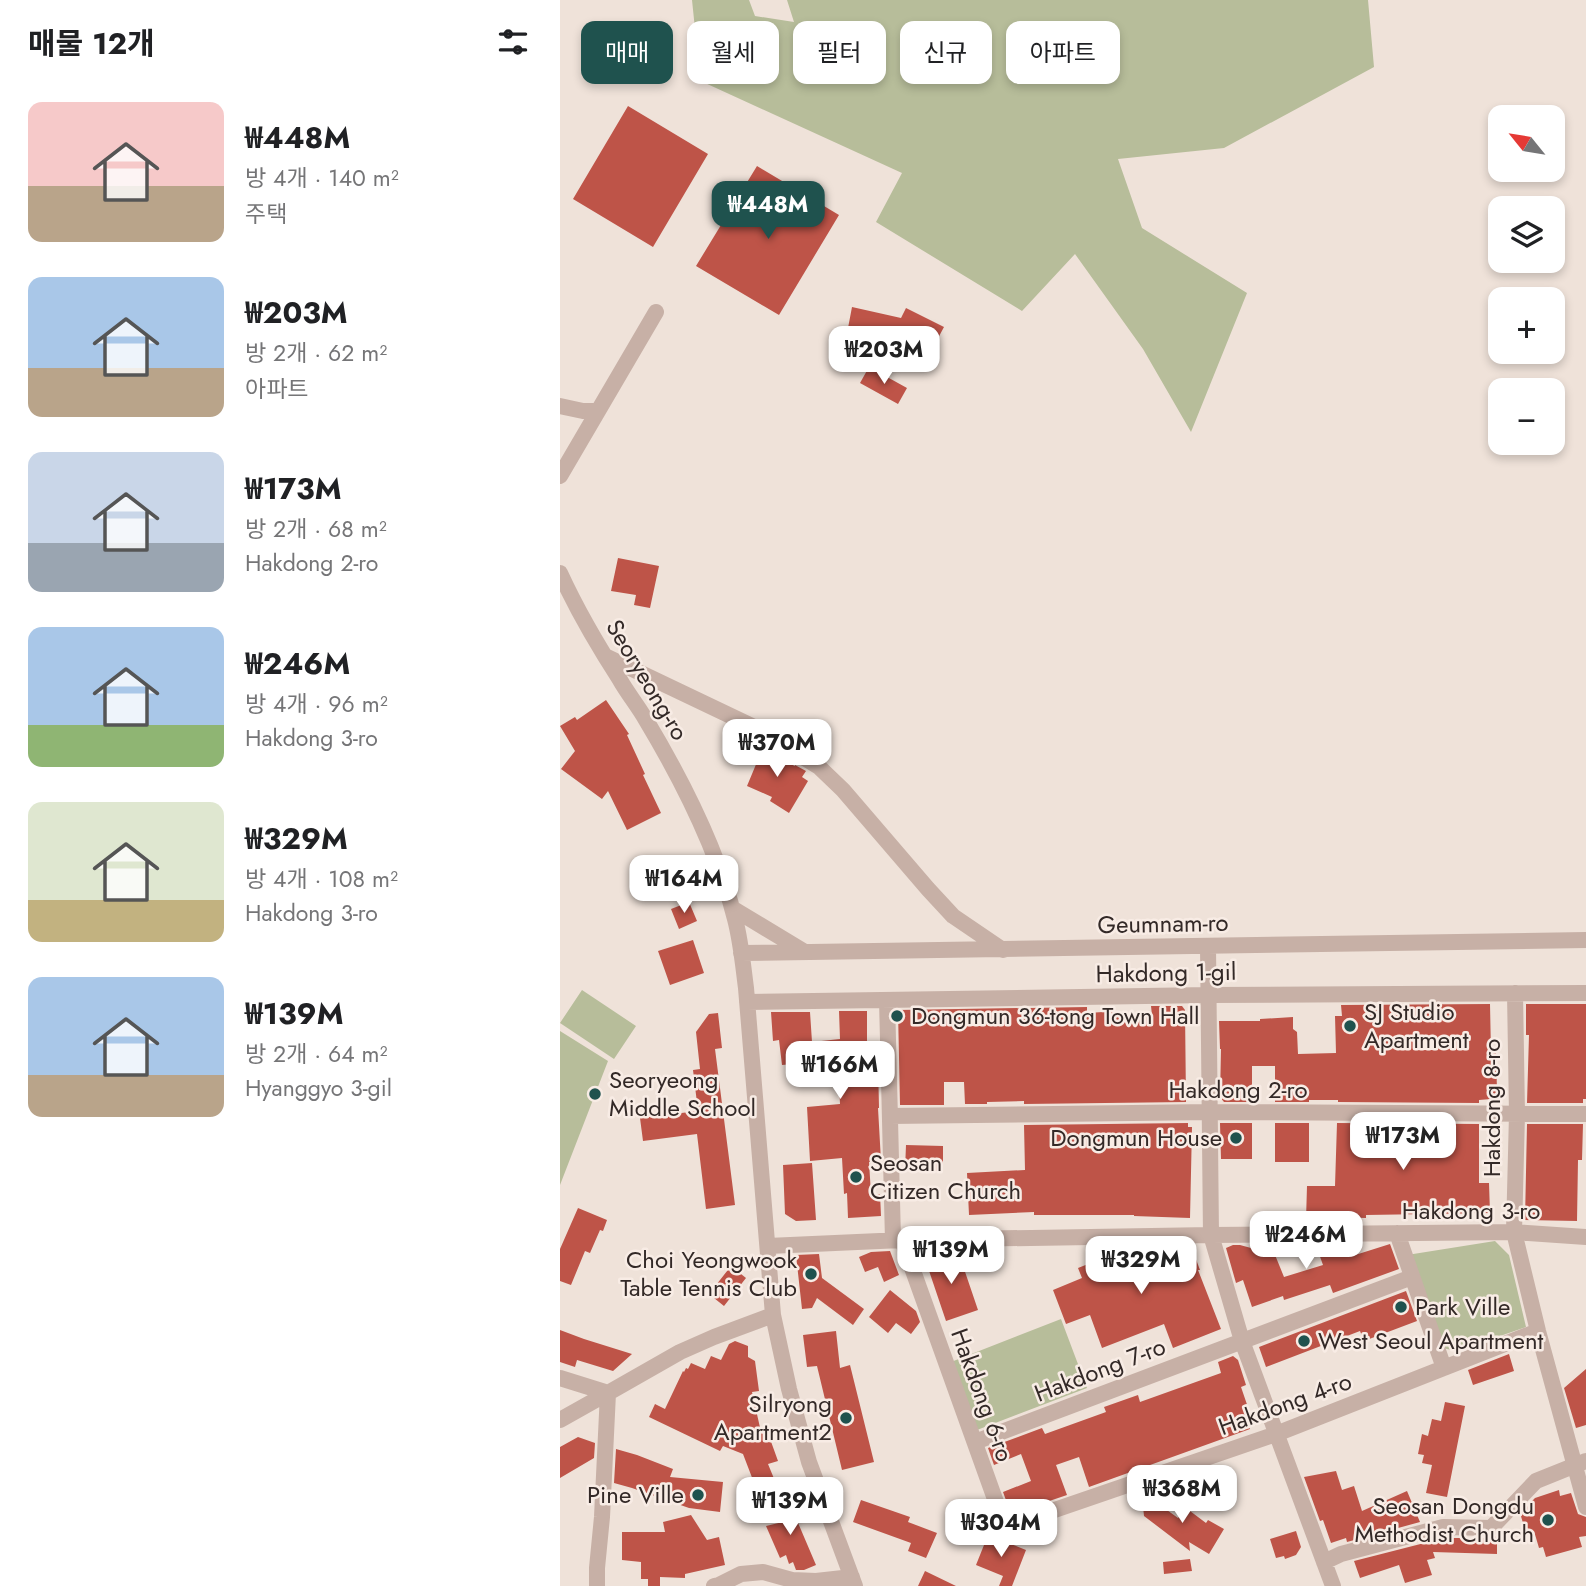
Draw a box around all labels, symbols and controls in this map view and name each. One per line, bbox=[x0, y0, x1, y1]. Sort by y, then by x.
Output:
chip: 매매 bbox=[581, 21, 673, 84]
chip: 월세 bbox=[687, 21, 779, 84]
chip: 필터 bbox=[793, 21, 886, 84]
chip: 신규 bbox=[900, 21, 992, 84]
chip: 아파트 bbox=[1006, 21, 1120, 84]
text: 매물 12개 bbox=[28, 22, 155, 65]
icon: filters bbox=[494, 23, 532, 61]
north arrow bbox=[1488, 105, 1564, 182]
map controls bbox=[1488, 105, 1565, 455]
text: ₩448M bbox=[245, 116, 350, 159]
icon: home bbox=[84, 130, 168, 214]
text: 방 4개 · 140 m² bbox=[245, 161, 399, 195]
pin: ₩448M bbox=[719, 182, 817, 241]
text: ₩448M bbox=[728, 187, 808, 221]
button: layers bbox=[1488, 196, 1565, 273]
text: 주택 bbox=[245, 197, 287, 231]
button: + bbox=[1488, 287, 1565, 364]
text: ₩203M bbox=[245, 291, 348, 334]
icon: home bbox=[84, 305, 168, 389]
pin: ₩203M bbox=[835, 326, 933, 386]
text: ₩203M bbox=[845, 332, 923, 366]
text: 방 2개 · 62 m² bbox=[245, 336, 387, 370]
text: 아파트 bbox=[245, 372, 308, 406]
button: − bbox=[1488, 378, 1565, 455]
text: ₩173M bbox=[245, 467, 341, 510]
icon: home bbox=[84, 480, 168, 564]
text: 방 2개 · 68 m² bbox=[245, 512, 387, 546]
text: Hakdong 2-ro bbox=[245, 546, 378, 580]
street label: Seoryeong-ro bbox=[598, 613, 697, 747]
text: ₩246M bbox=[245, 642, 350, 685]
icon: home bbox=[84, 655, 168, 739]
text: 방 4개 · 96 m² bbox=[245, 687, 388, 721]
pin: ₩370M bbox=[728, 720, 826, 779]
text: Hakdong 3-ro bbox=[245, 721, 378, 755]
text: ₩370M bbox=[738, 725, 816, 759]
text: ₩329M bbox=[245, 817, 348, 860]
icon: home bbox=[84, 830, 168, 914]
pin: ₩164M bbox=[635, 856, 733, 915]
text: ₩164M bbox=[645, 861, 723, 895]
text: 방 4개 · 108 m² bbox=[245, 862, 398, 896]
text: Hakdong 3-ro bbox=[245, 896, 378, 930]
street label: Geumnam-ro bbox=[1097, 905, 1229, 942]
street label: Hakdong 1-gil bbox=[1095, 954, 1237, 991]
text: ₩139M bbox=[245, 992, 343, 1035]
place label: SJ Studio Apartment bbox=[1364, 994, 1469, 1057]
place label: Dongmun 36-tong Town Hall bbox=[911, 998, 1200, 1033]
icon: home bbox=[84, 1005, 168, 1089]
marker: Dongmun 36-tong Town Hall bbox=[889, 1008, 905, 1024]
marker: SJ Studio Apartment bbox=[1342, 1018, 1358, 1034]
text: 방 2개 · 64 m² bbox=[245, 1037, 387, 1071]
street label: Hakdong 8-ro bbox=[1474, 1039, 1509, 1177]
pin: ₩166M bbox=[791, 1042, 889, 1101]
text: ₩166M bbox=[802, 1047, 878, 1081]
place label: Seoryeong Middle School bbox=[609, 1062, 756, 1125]
text: Hyanggyo 3-gil bbox=[245, 1071, 392, 1105]
street label: Hakdong 2-ro bbox=[1168, 1072, 1308, 1107]
marker: Seoryeong Middle School bbox=[587, 1086, 603, 1102]
pin: ₩173M bbox=[1354, 1112, 1452, 1172]
text: ₩173M bbox=[1366, 1118, 1440, 1152]
place label: Dongmun House bbox=[1050, 1120, 1222, 1155]
marker: Dongmun House bbox=[1228, 1130, 1244, 1146]
place label: Seosan Citizen Church bbox=[870, 1145, 1021, 1208]
marker: Seosan Citizen Church bbox=[848, 1169, 864, 1185]
street label: Hakdong 3-ro bbox=[1402, 1193, 1540, 1228]
pin: ₩246M bbox=[1257, 1212, 1355, 1271]
text: ₩246M bbox=[1266, 1217, 1346, 1251]
pin: ₩139M bbox=[902, 1226, 1000, 1286]
text: ₩139M bbox=[913, 1232, 989, 1266]
pin: ₩329M bbox=[1092, 1236, 1190, 1296]
place label: Choi Yeongwook Table Tennis Club bbox=[620, 1242, 797, 1305]
text: ₩329M bbox=[1102, 1242, 1180, 1276]
marker: Choi Yeongwook Table Tennis Club bbox=[803, 1266, 819, 1282]
place label: Park Ville bbox=[1415, 1289, 1510, 1324]
marker: Park Ville bbox=[1393, 1299, 1409, 1315]
street label: Hakdong 6-ro bbox=[942, 1323, 1023, 1466]
place label: West Seoul Apartment bbox=[1318, 1323, 1544, 1358]
street label: Hakdong 7-ro bbox=[1029, 1328, 1171, 1411]
marker: West Seoul Apartment bbox=[1296, 1333, 1312, 1349]
street label: Hakdong 4-ro bbox=[1213, 1363, 1356, 1444]
place label: Silryong Apartment2 bbox=[714, 1386, 832, 1449]
marker: Silryong Apartment2 bbox=[838, 1410, 854, 1426]
pin: ₩368M bbox=[1133, 1466, 1231, 1525]
text: ₩368M bbox=[1143, 1471, 1221, 1505]
place label: Pine Ville bbox=[587, 1477, 684, 1512]
pin: ₩139M bbox=[741, 1478, 839, 1537]
text: ₩139M bbox=[752, 1483, 828, 1517]
marker: Pine Ville bbox=[690, 1487, 706, 1503]
place label: Seosan Dongdu Methodist Church bbox=[1355, 1488, 1534, 1551]
pin: ₩304M bbox=[952, 1500, 1050, 1559]
text: ₩304M bbox=[961, 1505, 1041, 1539]
marker: Seosan Dongdu Methodist Church bbox=[1540, 1512, 1556, 1528]

